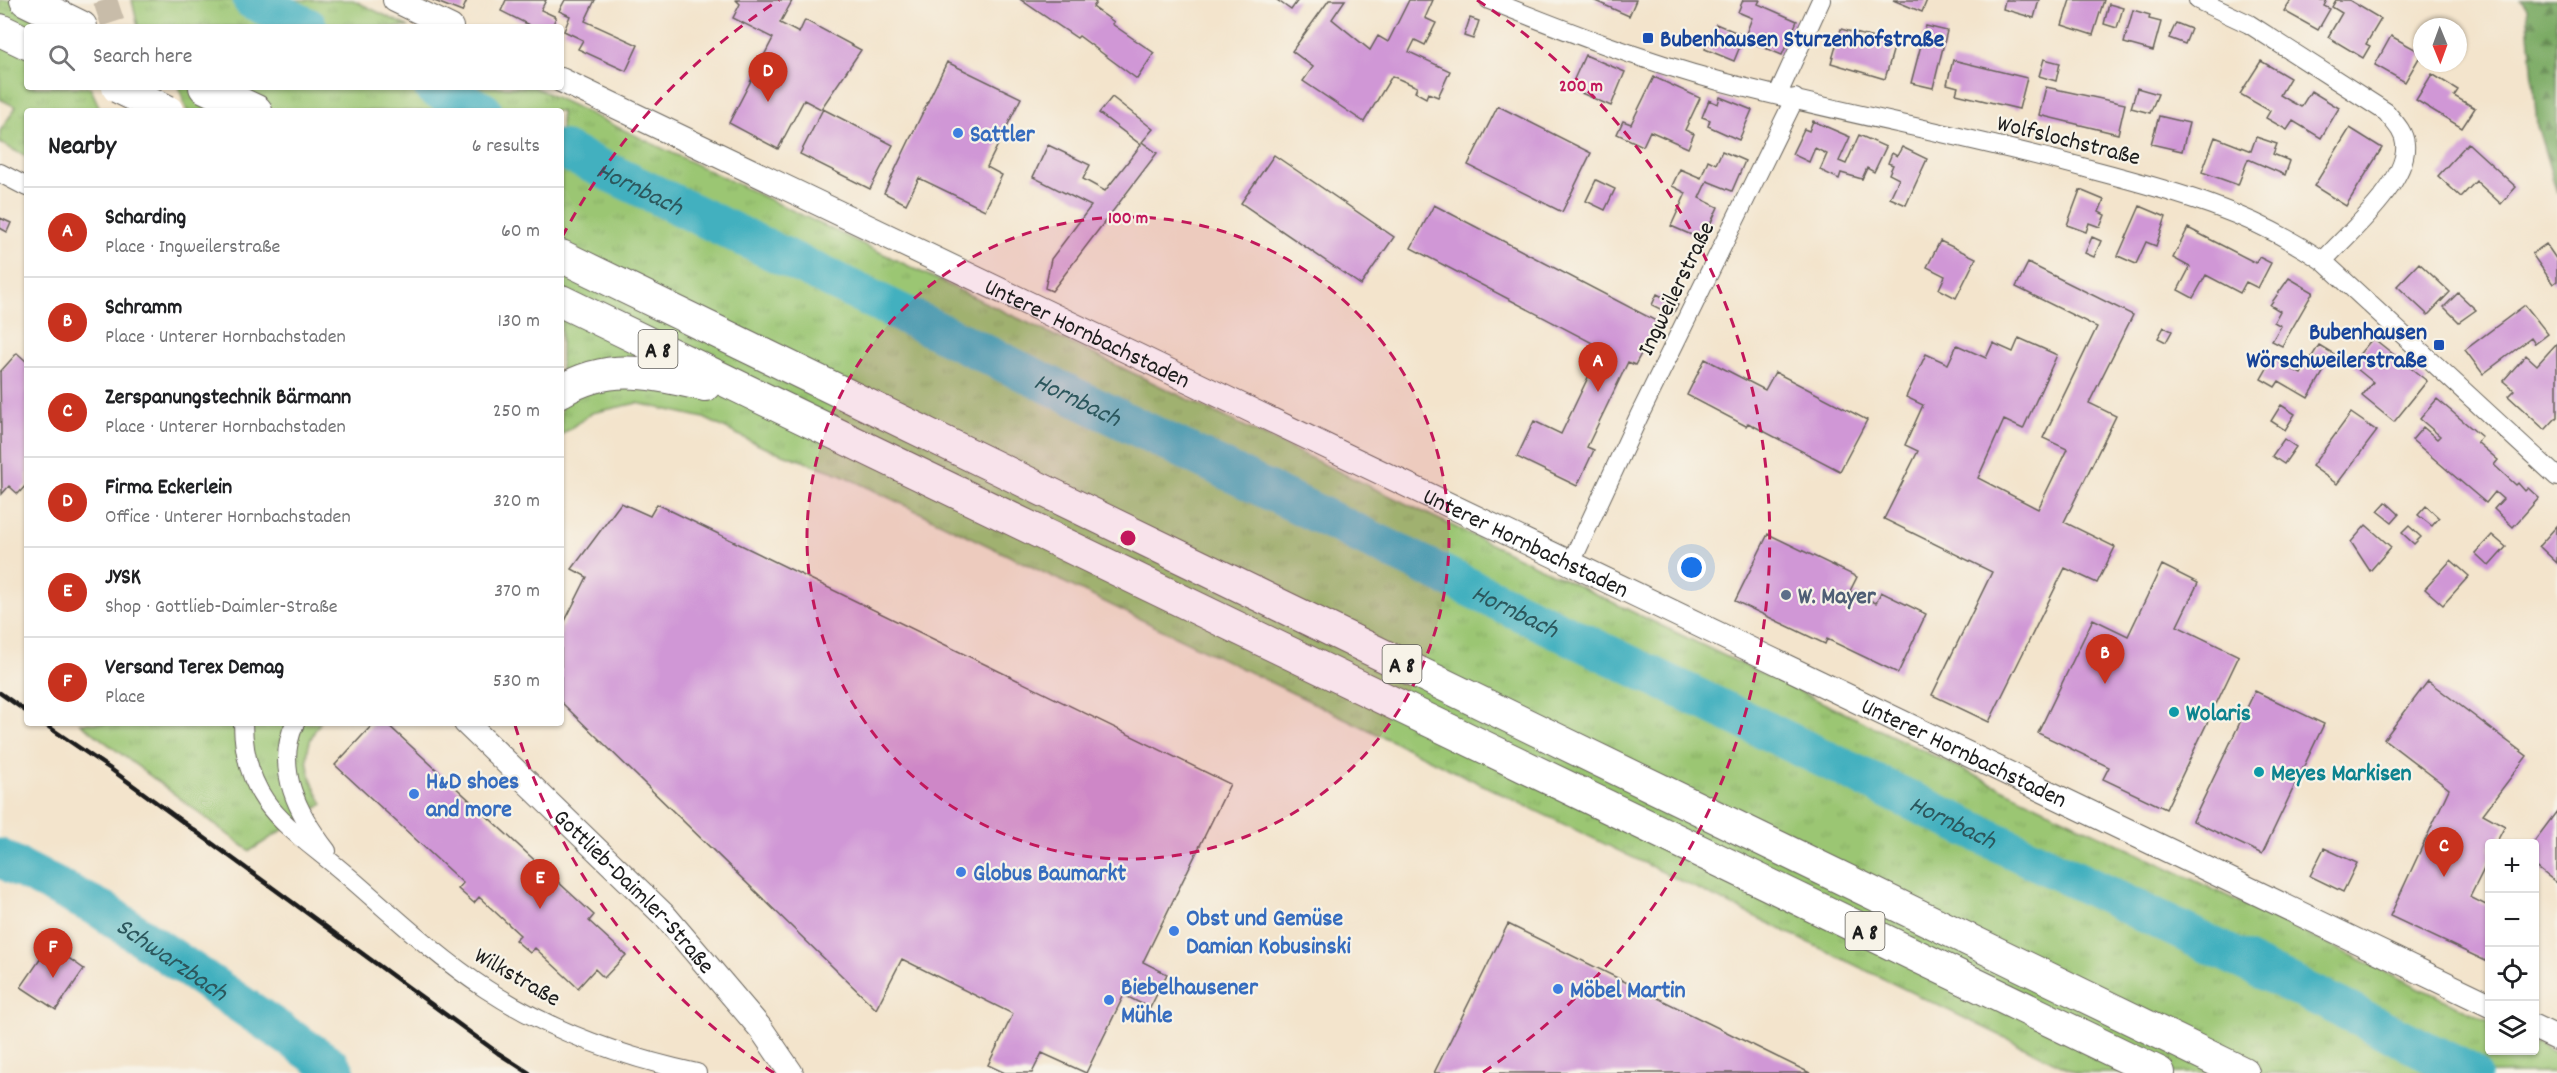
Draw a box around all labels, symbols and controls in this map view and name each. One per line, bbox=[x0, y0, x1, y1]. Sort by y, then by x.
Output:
north arrow bbox=[2413, 18, 2467, 72]
search box bbox=[24, 24, 564, 90]
place label: Bubenhausen Sturzenhofstraße bbox=[1660, 24, 1945, 58]
marker: Bubenhausen Sturzenhofstraße bbox=[1641, 31, 1655, 45]
icon: search bbox=[45, 41, 78, 74]
text: Search here bbox=[93, 42, 192, 73]
pin: D bbox=[748, 52, 788, 102]
text: 200 m bbox=[1559, 75, 1603, 100]
street label: Wolfslochstraße bbox=[1993, 108, 2144, 176]
place label: Sattler bbox=[970, 119, 1036, 153]
marker: Sattler bbox=[951, 126, 965, 140]
text: Nearby bbox=[48, 129, 116, 166]
text: 6 results bbox=[472, 133, 540, 161]
water label: Hornbach bbox=[589, 154, 689, 228]
text: Scharding bbox=[105, 203, 186, 234]
text: 100 m bbox=[1108, 207, 1148, 232]
street label: Ingweilerstraße bbox=[1630, 216, 1725, 362]
text: A bbox=[62, 218, 73, 246]
text: 60 m bbox=[501, 218, 540, 246]
text: Place · Ingweilerstraße bbox=[105, 234, 280, 262]
street label: Unterer Hornbachstaden bbox=[978, 271, 1195, 399]
text: Schramm bbox=[105, 293, 182, 324]
text: B bbox=[63, 308, 72, 336]
text: 130 m bbox=[498, 308, 540, 336]
place label: Bubenhausen Wörschweilerstraße bbox=[2246, 317, 2427, 379]
text: Place · Unterer Hornbachstaden bbox=[105, 324, 346, 352]
road number: A 8 bbox=[638, 330, 678, 368]
marker: Bubenhausen Wörschweilerstraße bbox=[2432, 338, 2446, 352]
pin: A bbox=[1578, 342, 1618, 392]
water label: Hornbach bbox=[1027, 365, 1127, 439]
text: Zerspanungstechnik Bärmann bbox=[105, 383, 351, 414]
text: C bbox=[63, 398, 72, 426]
text: 250 m bbox=[493, 398, 540, 426]
text: Place · Unterer Hornbachstaden bbox=[105, 414, 346, 442]
text: Firma Eckerlein bbox=[105, 473, 232, 504]
street label: Unterer Hornbachstaden bbox=[1416, 481, 1633, 608]
text: D bbox=[62, 488, 73, 516]
text: 320 m bbox=[493, 488, 540, 516]
text: Office · Unterer Hornbachstaden bbox=[105, 504, 351, 532]
centre of rings bbox=[1118, 528, 1138, 548]
your location bbox=[1677, 553, 1706, 582]
text: JYSK bbox=[105, 563, 141, 594]
water label: Hornbach bbox=[1464, 576, 1565, 650]
text: E bbox=[63, 578, 72, 606]
text: 370 m bbox=[494, 578, 540, 606]
place label: W. Mayer bbox=[1798, 581, 1877, 615]
marker: W. Mayer bbox=[1779, 588, 1793, 602]
text: Shop · Gottlieb-Daimler-Straße bbox=[105, 594, 338, 622]
pin: B bbox=[2086, 634, 2124, 684]
road number: A 8 bbox=[1382, 645, 1422, 683]
text: Versand Terex Demag bbox=[105, 653, 284, 684]
text: F bbox=[63, 668, 72, 696]
text: 530 m bbox=[493, 668, 540, 696]
text: Place bbox=[105, 684, 145, 712]
street label: Unterer Hornbachstaden bbox=[1855, 691, 2072, 818]
place label: Wolaris bbox=[2186, 698, 2251, 732]
marker: Wolaris bbox=[2167, 705, 2181, 719]
place label: Meyes Markisen bbox=[2271, 758, 2412, 792]
marker: Meyes Markisen bbox=[2252, 765, 2266, 779]
place label: H&D shoes and more bbox=[426, 766, 519, 828]
marker: H&D shoes and more bbox=[407, 787, 421, 801]
water label: Hornbach bbox=[1902, 787, 2002, 861]
street label: Gottlieb-Daimler-Straße bbox=[544, 802, 721, 983]
pin: C bbox=[2424, 828, 2464, 877]
map controls bbox=[2485, 839, 2539, 1055]
button: + bbox=[2485, 839, 2539, 893]
place label: Globus Baumarkt bbox=[973, 858, 1126, 892]
pin: E bbox=[520, 860, 560, 909]
marker: Globus Baumarkt bbox=[954, 865, 968, 879]
button: − bbox=[2485, 893, 2539, 947]
place label: Obst und Gemüse Damian Kobusinski bbox=[1186, 903, 1351, 965]
water label: Schwarzbach bbox=[107, 910, 235, 1013]
road number: A 8 bbox=[1846, 912, 1884, 950]
marker: Obst und Gemüse Damian Kobusinski bbox=[1167, 924, 1181, 938]
pin: F bbox=[34, 928, 72, 978]
street label: Wilkstraße bbox=[467, 940, 566, 1017]
button: locate bbox=[2485, 947, 2539, 1001]
place label: Biebelhausener Mühle bbox=[1121, 972, 1259, 1034]
place label: Möbel Martin bbox=[1570, 975, 1685, 1009]
marker: Möbel Martin bbox=[1551, 982, 1565, 996]
marker: Biebelhausener Mühle bbox=[1102, 993, 1116, 1007]
button: layers bbox=[2485, 1001, 2539, 1055]

